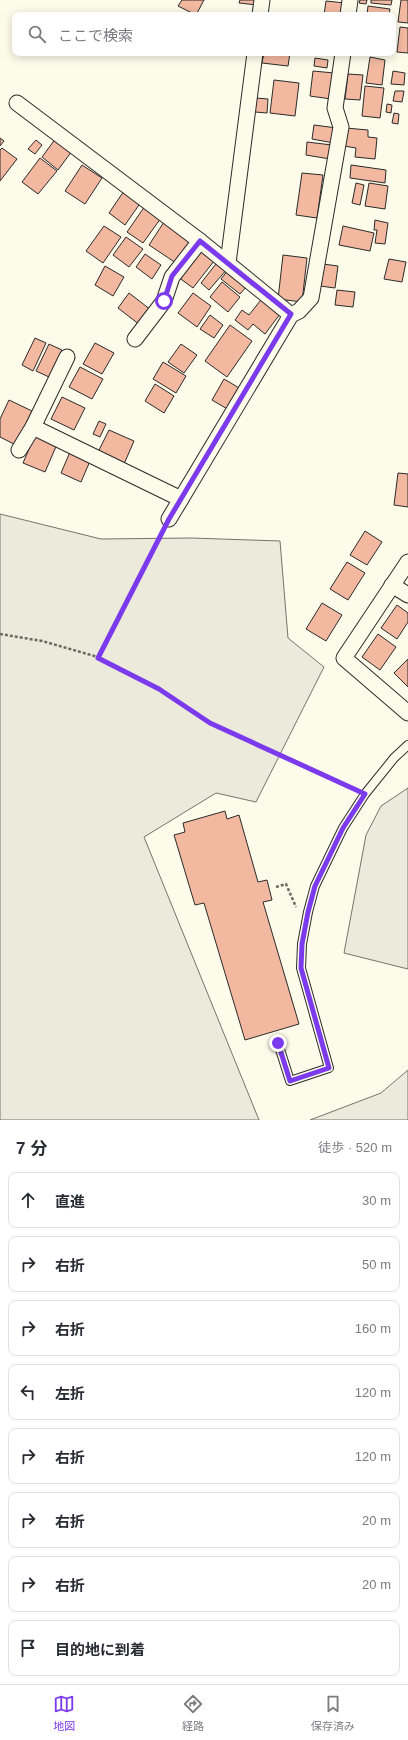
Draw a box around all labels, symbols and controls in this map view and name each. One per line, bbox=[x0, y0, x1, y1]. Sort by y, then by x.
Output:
search box bbox=[12, 12, 396, 56]
icon: search bbox=[26, 23, 48, 45]
text: ここで検索 bbox=[58, 27, 133, 44]
route start bbox=[155, 292, 173, 310]
route end bbox=[269, 1034, 287, 1052]
text: 7 分 bbox=[16, 1139, 47, 1158]
text: 徒歩 · 520 m bbox=[318, 1140, 392, 1155]
icon: ahead bbox=[17, 1189, 39, 1211]
text: 直進 bbox=[55, 1193, 85, 1210]
text: 30 m bbox=[362, 1193, 391, 1208]
icon: right bbox=[17, 1253, 39, 1275]
text: 右折 bbox=[55, 1257, 85, 1274]
text: 50 m bbox=[362, 1257, 391, 1272]
icon: right bbox=[17, 1317, 39, 1339]
text: 右折 bbox=[55, 1321, 85, 1338]
text: 160 m bbox=[355, 1321, 391, 1336]
icon: left bbox=[17, 1381, 39, 1403]
text: 左折 bbox=[55, 1385, 85, 1402]
text: 120 m bbox=[355, 1385, 391, 1400]
icon: right bbox=[17, 1445, 39, 1467]
text: 右折 bbox=[55, 1449, 85, 1466]
text: 120 m bbox=[355, 1449, 391, 1464]
icon: right bbox=[17, 1509, 39, 1531]
text: 右折 bbox=[55, 1513, 85, 1530]
text: 20 m bbox=[362, 1513, 391, 1528]
icon: right bbox=[17, 1573, 39, 1595]
text: 右折 bbox=[55, 1577, 85, 1594]
text: 20 m bbox=[362, 1577, 391, 1592]
icon: arrive bbox=[17, 1637, 39, 1659]
text: 目的地に到着 bbox=[55, 1641, 145, 1658]
tab: 地図 bbox=[53, 1693, 75, 1733]
tab: 経路 bbox=[182, 1693, 204, 1733]
tab: 保存済み bbox=[311, 1693, 355, 1733]

